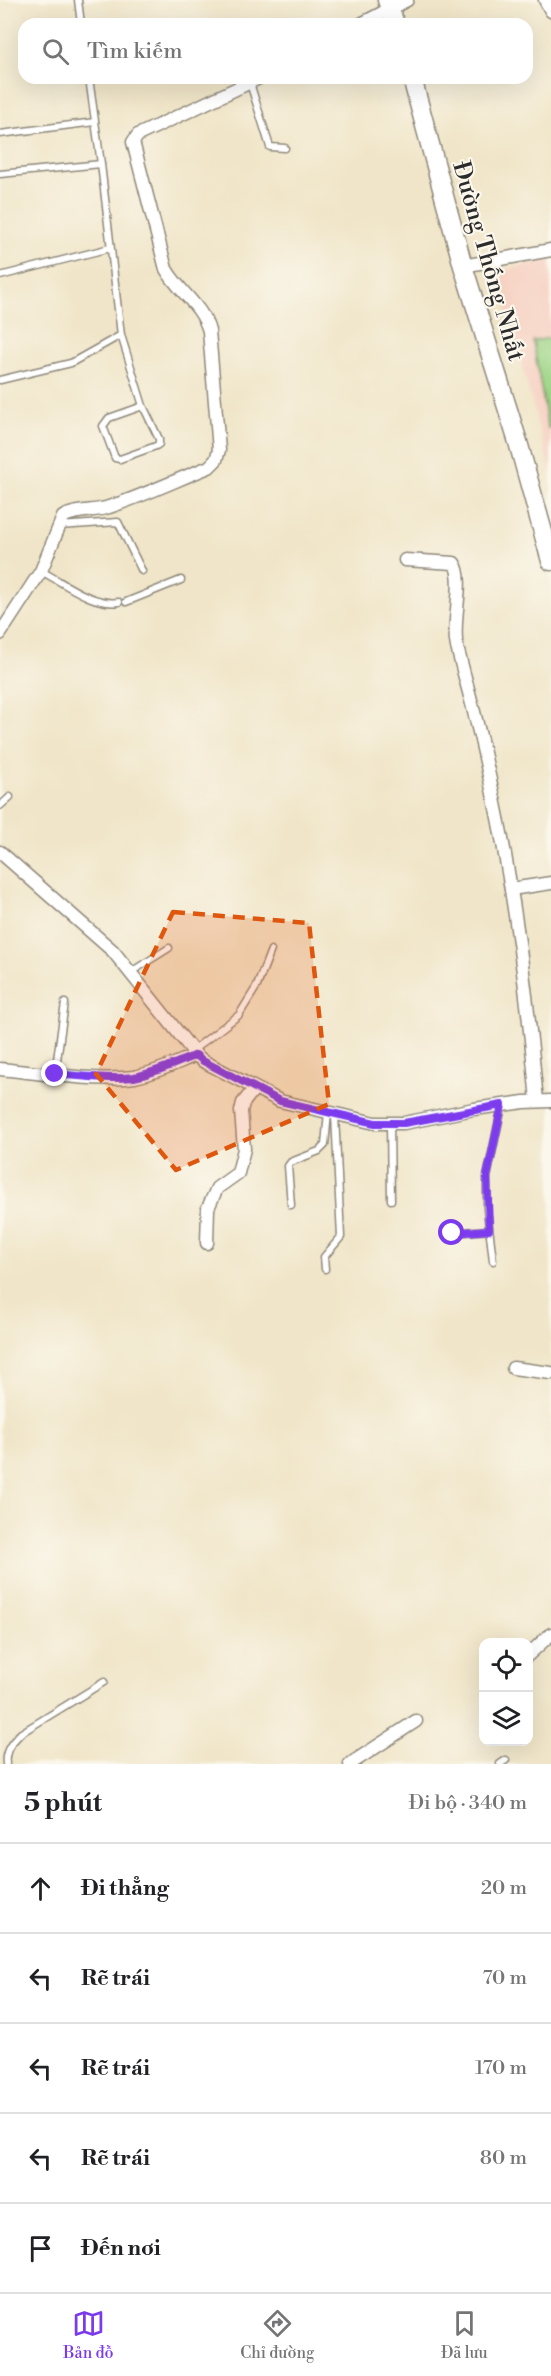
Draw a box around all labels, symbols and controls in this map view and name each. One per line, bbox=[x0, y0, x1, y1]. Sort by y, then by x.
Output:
search box bbox=[18, 18, 533, 84]
icon: search bbox=[39, 35, 72, 68]
text: Tìm kiếm bbox=[87, 38, 183, 65]
street label: Đường Thống Nhất bbox=[445, 158, 531, 365]
route end bbox=[41, 1060, 67, 1086]
route start bbox=[438, 1219, 464, 1245]
map controls bbox=[479, 1638, 533, 1746]
button: locate bbox=[479, 1638, 533, 1692]
button: layers bbox=[479, 1692, 533, 1746]
text: 5 phút bbox=[24, 1787, 102, 1819]
text: Đi bộ · 340 m bbox=[408, 1791, 527, 1816]
icon: ahead bbox=[24, 1872, 57, 1905]
text: Đi thẳng bbox=[81, 1875, 169, 1902]
text: 20 m bbox=[481, 1876, 527, 1901]
icon: left bbox=[24, 1962, 57, 1995]
text: Rẽ trái bbox=[81, 1965, 150, 1992]
text: 70 m bbox=[483, 1966, 527, 1991]
icon: left bbox=[24, 2052, 57, 2085]
text: Rẽ trái bbox=[81, 2055, 150, 2082]
text: 170 m bbox=[475, 2056, 527, 2081]
icon: left bbox=[24, 2142, 57, 2175]
text: Rẽ trái bbox=[81, 2145, 150, 2172]
text: 80 m bbox=[480, 2146, 527, 2171]
icon: arrive bbox=[24, 2232, 57, 2265]
text: Đến nơi bbox=[81, 2235, 161, 2262]
tab: Bản đồ bbox=[63, 2307, 114, 2363]
tab: Chỉ đường bbox=[240, 2307, 314, 2363]
tab: Đã lưu bbox=[441, 2307, 488, 2363]

